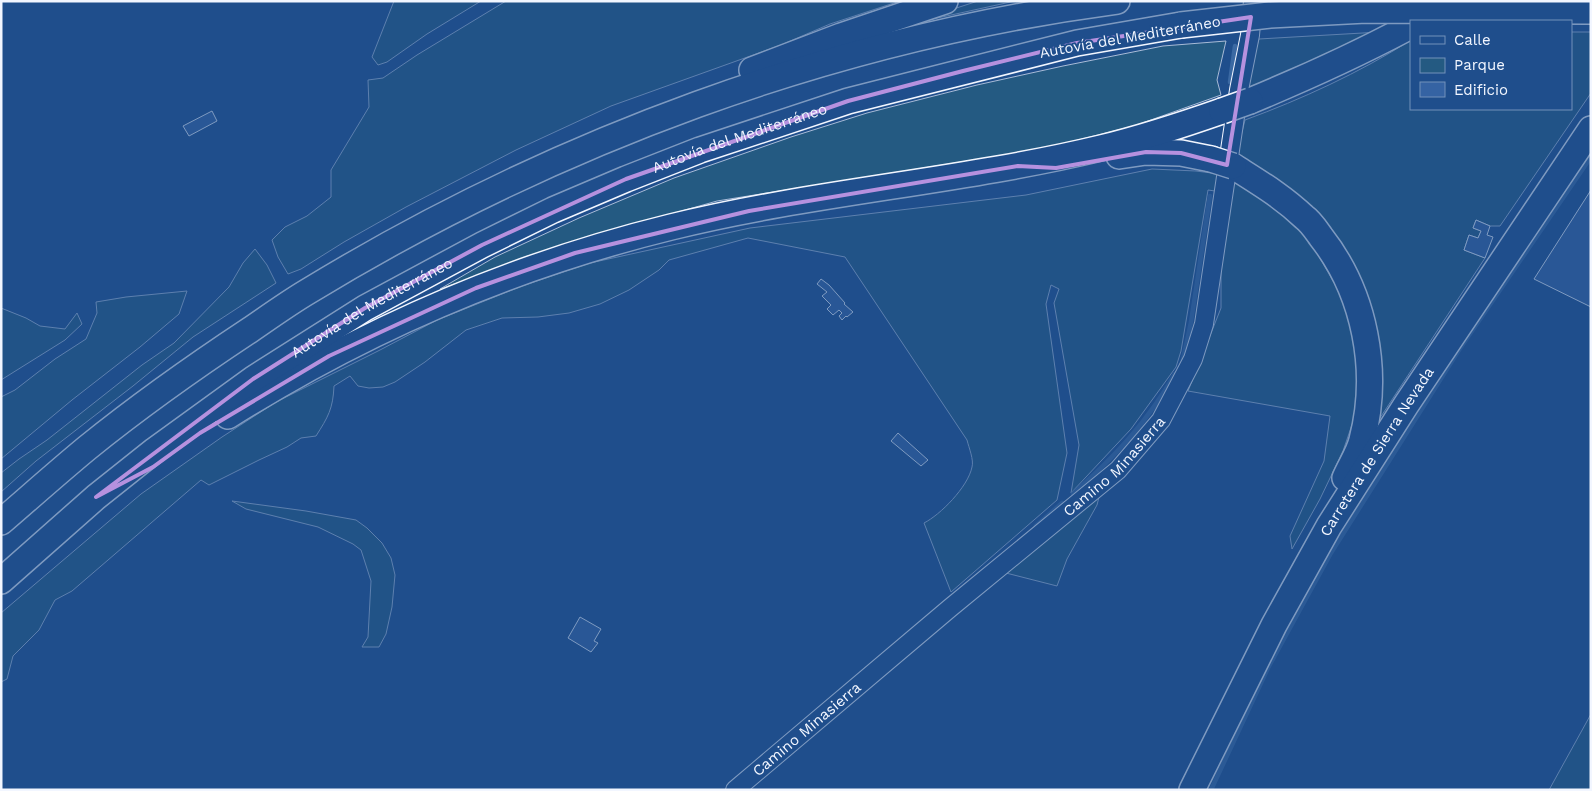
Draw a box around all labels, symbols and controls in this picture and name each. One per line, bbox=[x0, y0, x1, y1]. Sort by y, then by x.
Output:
street label: Autovía del Mediterráneo bbox=[1038, 12, 1222, 62]
legend bbox=[1410, 20, 1572, 110]
text: Calle bbox=[1454, 31, 1491, 49]
text: Parque bbox=[1454, 56, 1505, 74]
text: Edificio bbox=[1454, 81, 1508, 99]
street label: Autovía del Mediterráneo bbox=[650, 100, 829, 177]
street label: Autovía del Mediterráneo bbox=[288, 254, 456, 362]
street label: Carretera de Sierra Nevada bbox=[1316, 363, 1438, 539]
street label: Camino Minasierra bbox=[1060, 412, 1170, 520]
street label: Camino Minasierra bbox=[749, 678, 865, 780]

